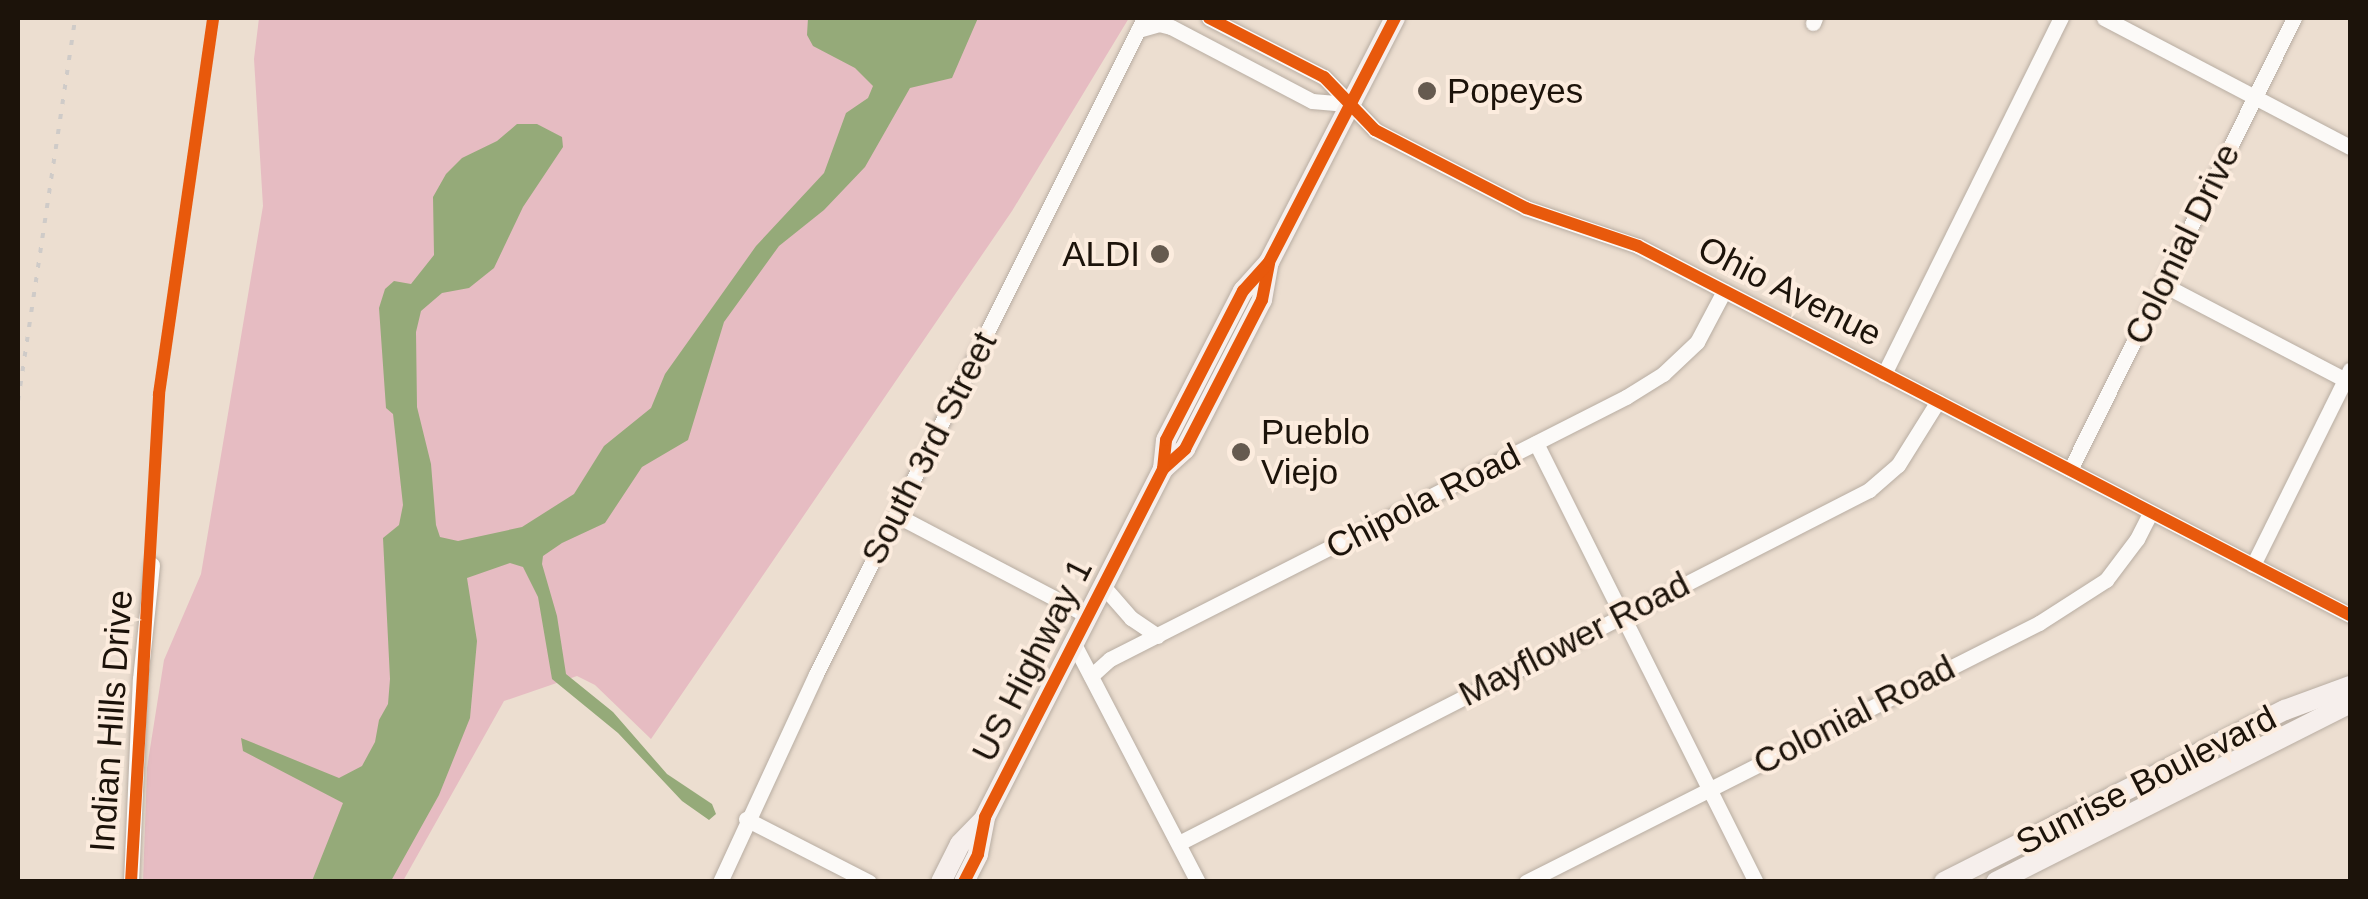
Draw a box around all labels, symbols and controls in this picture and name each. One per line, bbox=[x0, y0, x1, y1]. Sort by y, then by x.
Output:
place label: Popeyes bbox=[1447, 70, 1583, 112]
marker: Popeyes bbox=[1416, 80, 1438, 102]
street label: Colonial Drive bbox=[2115, 137, 2249, 351]
street label: Ohio Avenue bbox=[1691, 226, 1889, 356]
place label: ALDI bbox=[1062, 233, 1140, 275]
marker: ALDI bbox=[1149, 243, 1171, 265]
street label: South 3rd Street bbox=[852, 325, 1006, 571]
place label: Pueblo Viejo bbox=[1261, 411, 1370, 493]
street label: Chipola Road bbox=[1319, 434, 1527, 568]
marker: Pueblo Viejo bbox=[1230, 441, 1252, 463]
street label: US Highway 1 bbox=[963, 552, 1101, 768]
street label: Mayflower Road bbox=[1452, 563, 1696, 715]
street label: Indian Hills Drive bbox=[81, 589, 141, 853]
street label: Colonial Road bbox=[1747, 646, 1961, 784]
street label: Sunrise Boulevard bbox=[2009, 696, 2283, 864]

